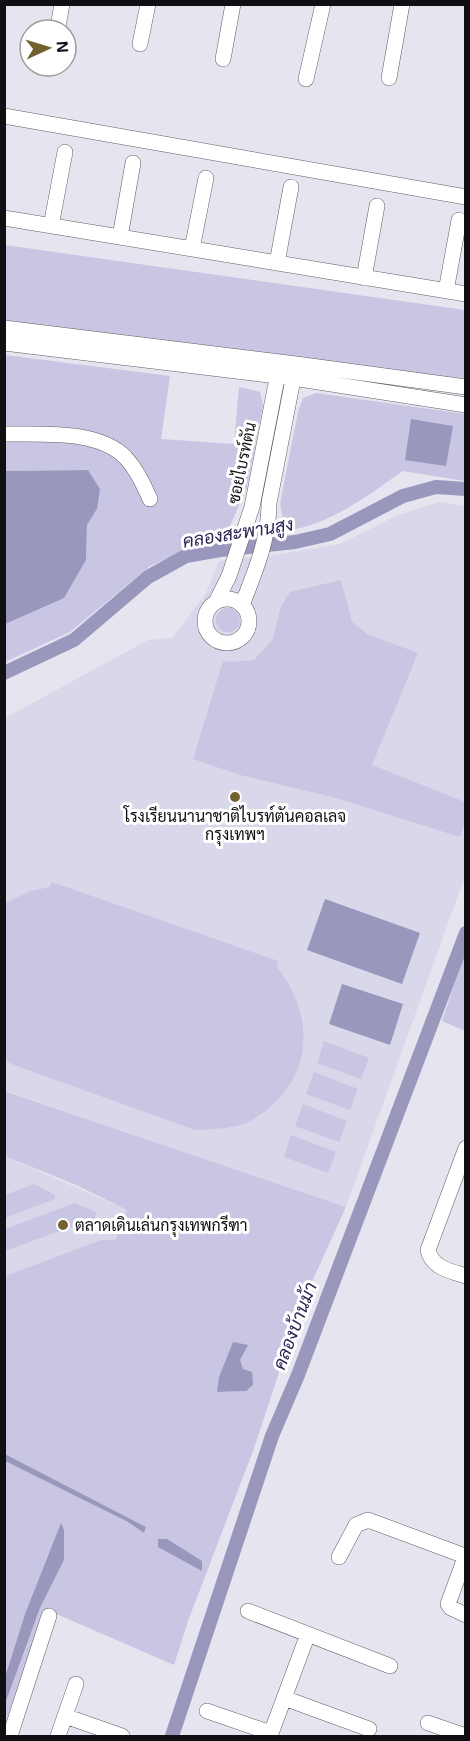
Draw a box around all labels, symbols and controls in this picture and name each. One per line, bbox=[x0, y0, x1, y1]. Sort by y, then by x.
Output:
north arrow bbox=[18, 18, 78, 78]
text: N bbox=[54, 41, 71, 53]
street label: ซอยไบรท์ตัน bbox=[221, 420, 259, 505]
water label: คลองสะพานสูง bbox=[181, 514, 295, 555]
marker: โรงเรียนนานาชาติไบรท์ตันคอลเลจ กรุงเทพฯ bbox=[228, 790, 242, 804]
place label: โรงเรียนนานาชาติไบรท์ตันคอลเลจ กรุงเทพฯ bbox=[123, 804, 346, 846]
place label: ตลาดเดินเล่นกรุงเทพกรีฑา bbox=[75, 1214, 248, 1237]
marker: ตลาดเดินเล่นกรุงเทพกรีฑา bbox=[56, 1218, 70, 1232]
water label: คลองบ้านม้า bbox=[267, 1279, 321, 1372]

